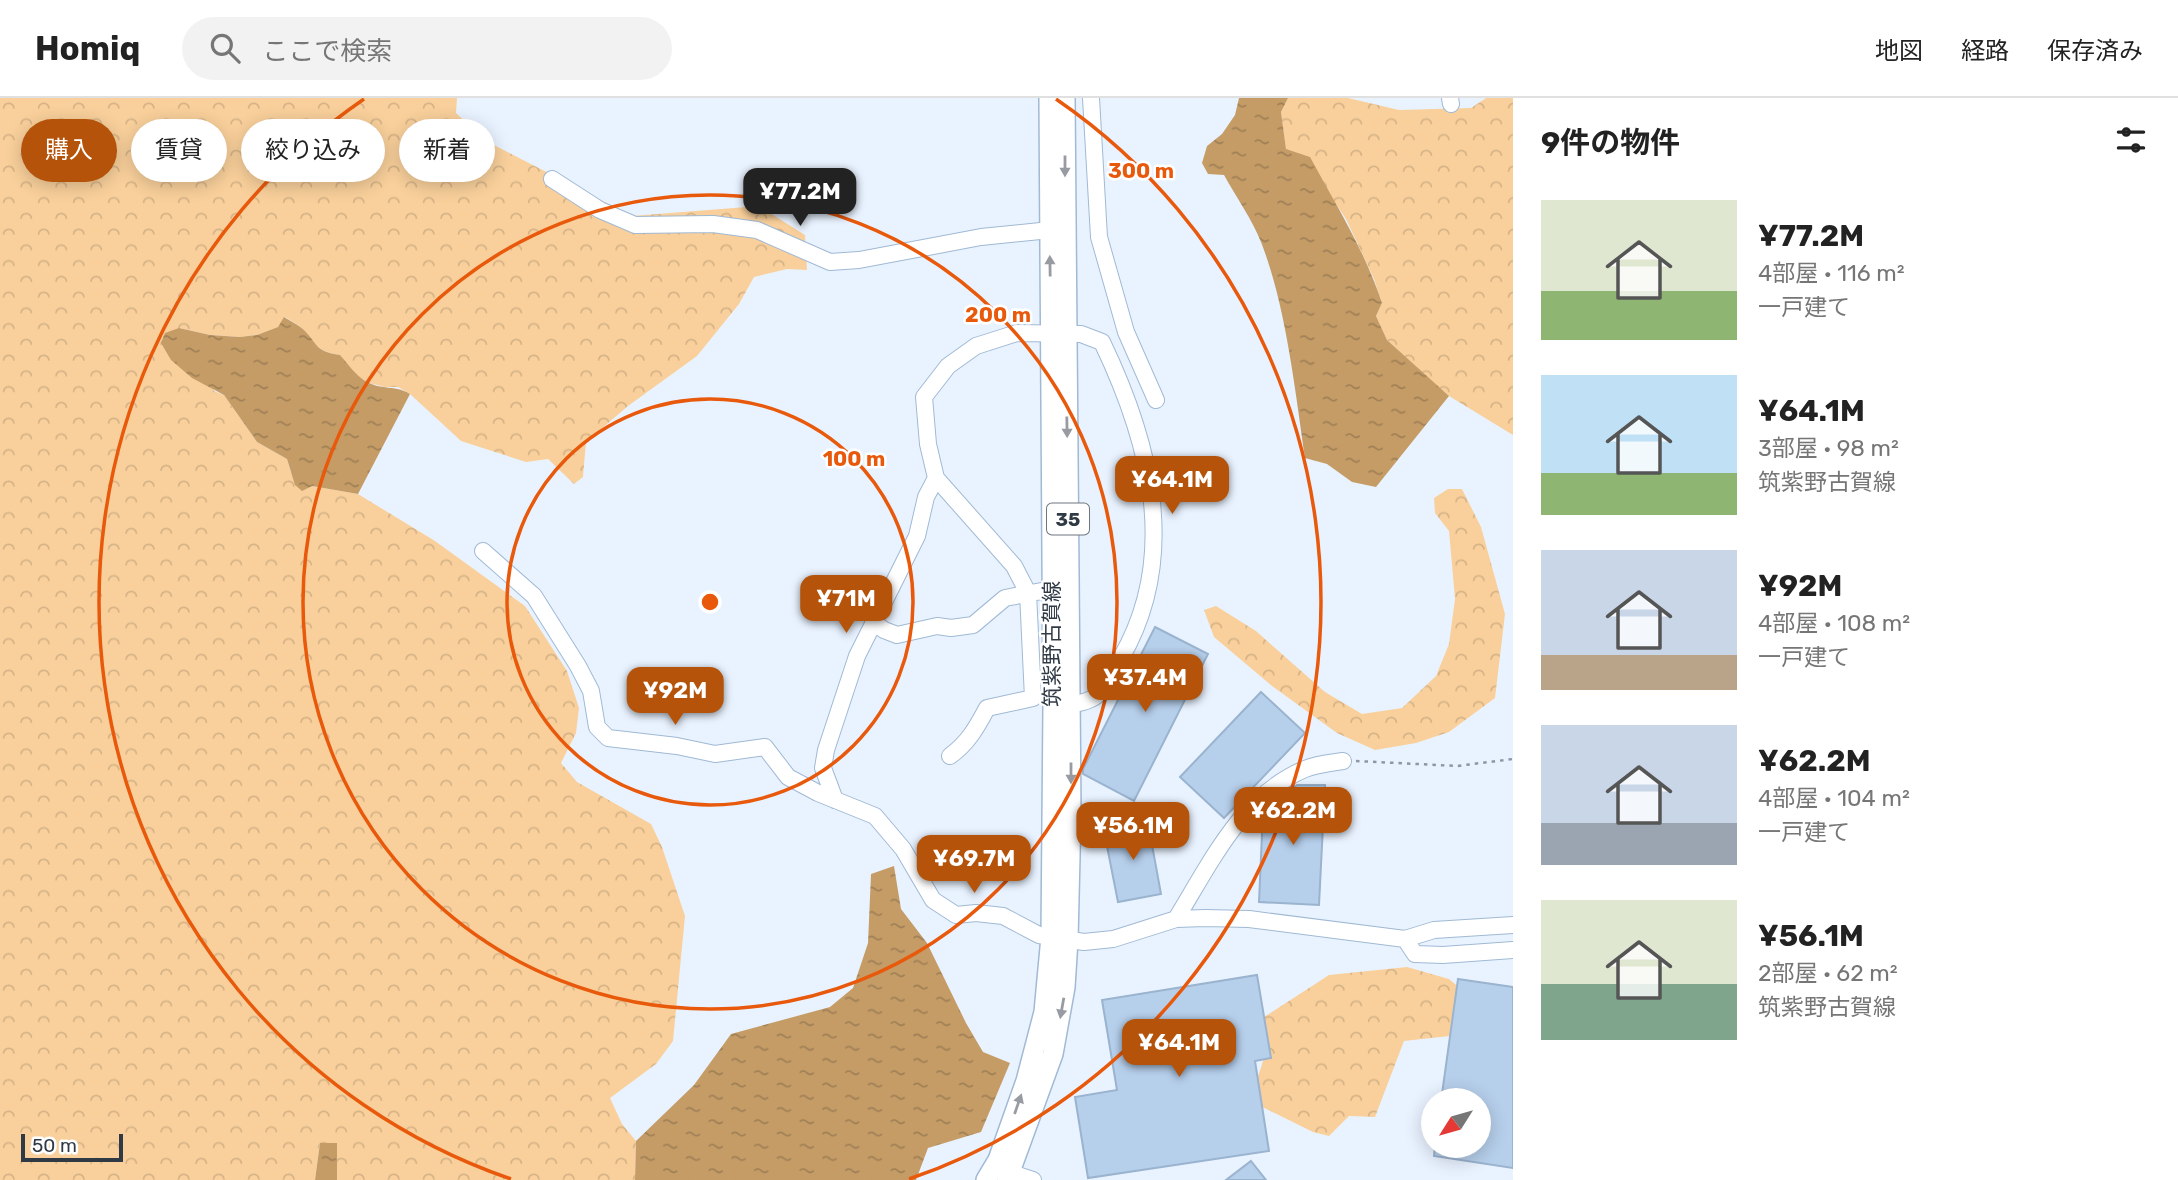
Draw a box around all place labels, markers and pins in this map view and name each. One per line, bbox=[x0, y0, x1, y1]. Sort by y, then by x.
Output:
pin: ¥77.2M bbox=[743, 169, 857, 228]
pin: ¥64.1M bbox=[1115, 456, 1229, 516]
pin: ¥71M bbox=[805, 575, 887, 635]
centre of rings bbox=[698, 590, 722, 614]
pin: ¥37.4M bbox=[1088, 654, 1202, 714]
pin: ¥92M bbox=[634, 668, 716, 727]
pin: ¥62.2M bbox=[1236, 788, 1350, 847]
pin: ¥56.1M bbox=[1076, 802, 1190, 862]
pin: ¥69.7M bbox=[917, 836, 1031, 895]
pin: ¥64.1M bbox=[1122, 1020, 1236, 1079]

